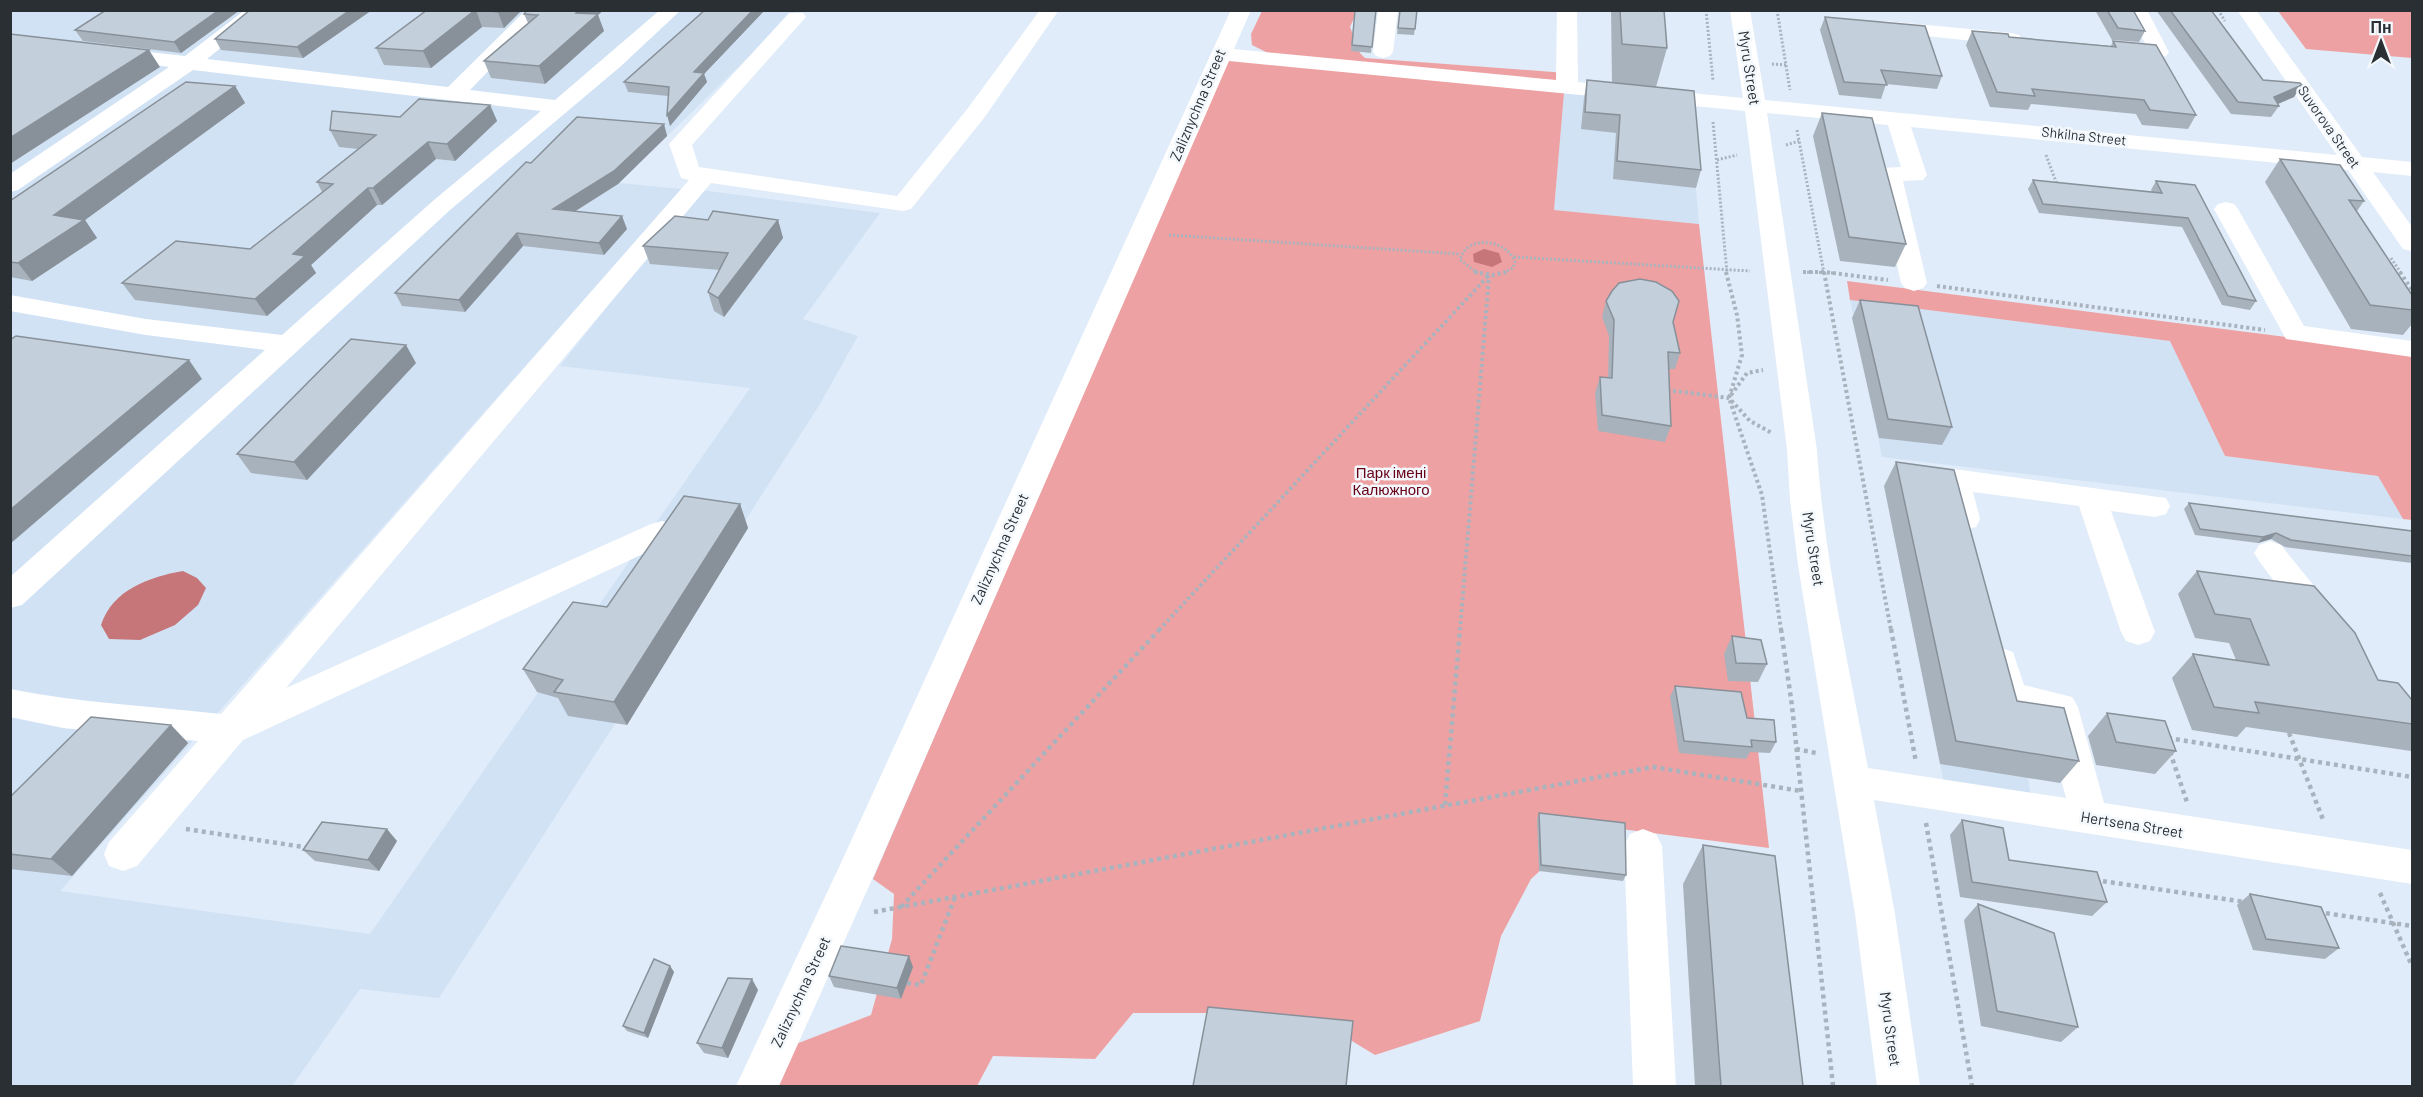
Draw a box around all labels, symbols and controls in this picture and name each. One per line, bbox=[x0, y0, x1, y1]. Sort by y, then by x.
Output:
north arrow bbox=[2351, 12, 2411, 72]
text: Пн bbox=[2370, 17, 2392, 36]
street label: Myru Street bbox=[1735, 29, 1765, 106]
street label: Zaliznychna Street bbox=[1165, 46, 1229, 163]
street label: Suvorova Street bbox=[2295, 82, 2364, 171]
street label: Shkilna Street bbox=[2041, 123, 2127, 148]
park label: Парк імені Калюжного bbox=[1352, 463, 1430, 498]
street label: Zaliznychna Street bbox=[966, 490, 1032, 607]
street label: Myru Street bbox=[1799, 510, 1829, 587]
street label: Hertsena Street bbox=[2079, 807, 2185, 841]
street label: Zaliznychna Street bbox=[767, 933, 834, 1050]
street label: Myru Street bbox=[1877, 990, 1905, 1067]

